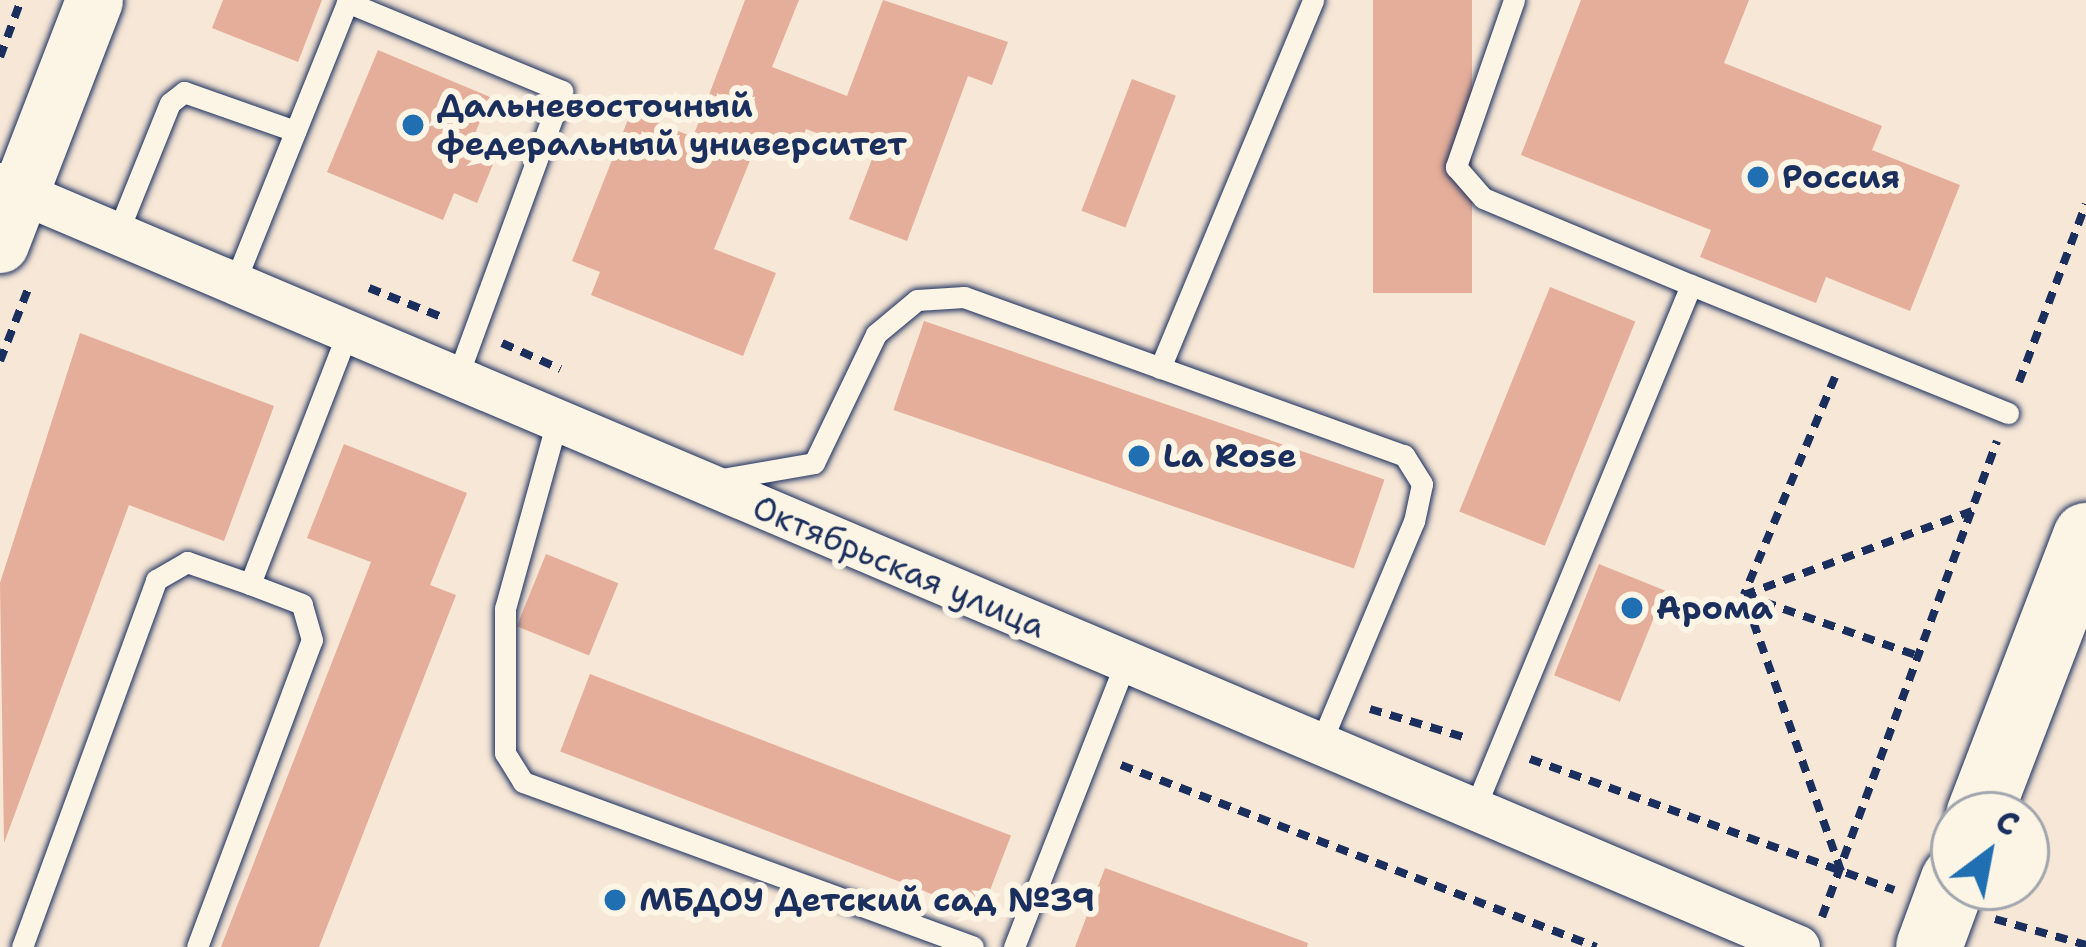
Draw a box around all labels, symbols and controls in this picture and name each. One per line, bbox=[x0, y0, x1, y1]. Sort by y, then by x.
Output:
place label: Дальневосточный федеральный университет bbox=[437, 86, 907, 164]
marker: Дальневосточный федеральный университет bbox=[400, 112, 426, 138]
place label: Россия bbox=[1782, 157, 1900, 197]
marker: Россия bbox=[1745, 164, 1771, 190]
place label: La Rose bbox=[1163, 436, 1297, 476]
marker: La Rose bbox=[1126, 443, 1152, 469]
street label: Октябрьская улица bbox=[747, 487, 1051, 647]
place label: Арома bbox=[1656, 588, 1773, 628]
marker: Арома bbox=[1619, 595, 1645, 621]
north arrow bbox=[1930, 791, 2050, 911]
text: С bbox=[1987, 798, 2028, 847]
place label: МБДОУ Детский сад №39 bbox=[639, 880, 1095, 920]
marker: МБДОУ Детский сад №39 bbox=[602, 887, 628, 913]

